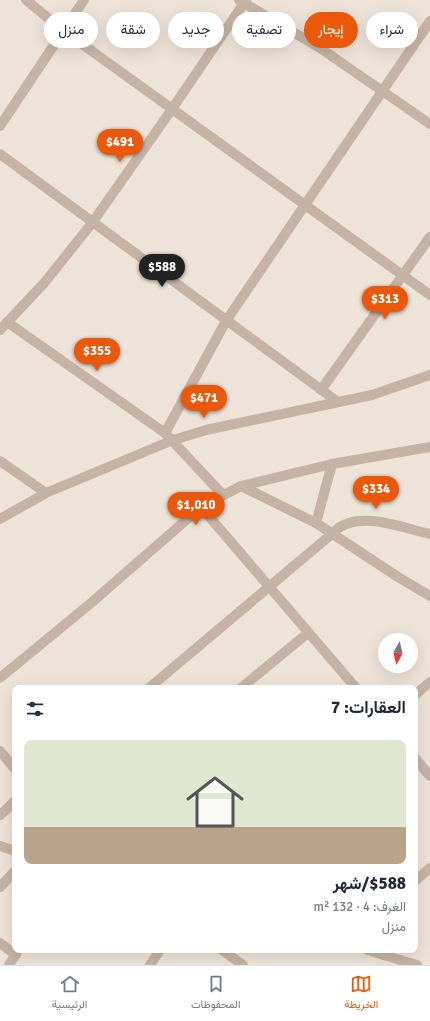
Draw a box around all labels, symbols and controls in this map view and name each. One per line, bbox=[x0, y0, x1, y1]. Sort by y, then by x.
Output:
chip: منزل bbox=[44, 12, 98, 48]
chip: شقة bbox=[106, 12, 160, 48]
chip: جديد bbox=[168, 12, 224, 48]
chip: تصفية bbox=[232, 12, 296, 48]
chip: إيجار bbox=[304, 12, 358, 48]
chip: شراء bbox=[366, 12, 418, 48]
pin: $491 bbox=[96, 129, 144, 163]
text: $491 bbox=[106, 134, 134, 150]
pin: $588 bbox=[138, 254, 186, 288]
text: $588 bbox=[148, 259, 176, 275]
pin: $313 bbox=[361, 286, 409, 320]
text: $313 bbox=[371, 291, 399, 307]
pin: $355 bbox=[73, 338, 121, 372]
text: $355 bbox=[83, 343, 111, 359]
pin: $471 bbox=[180, 385, 228, 419]
text: $471 bbox=[190, 390, 218, 406]
pin: $334 bbox=[352, 476, 400, 510]
text: $334 bbox=[362, 481, 390, 497]
pin: $1,010 bbox=[163, 492, 229, 526]
text: $1,010 bbox=[177, 497, 215, 513]
north arrow bbox=[378, 633, 418, 673]
map controls bbox=[378, 633, 418, 673]
text: العقارات: 7 bbox=[331, 697, 406, 718]
icon: filters bbox=[24, 698, 46, 720]
icon: home bbox=[179, 766, 251, 838]
text: $588/شهر bbox=[333, 873, 406, 894]
text: الغرف: 4 · 132 m² bbox=[314, 899, 406, 915]
text: منزل bbox=[382, 919, 406, 935]
tab: الرئيسية bbox=[52, 973, 87, 1014]
tab: المحفوظات bbox=[191, 973, 241, 1014]
tab: الخريطة bbox=[344, 973, 378, 1014]

